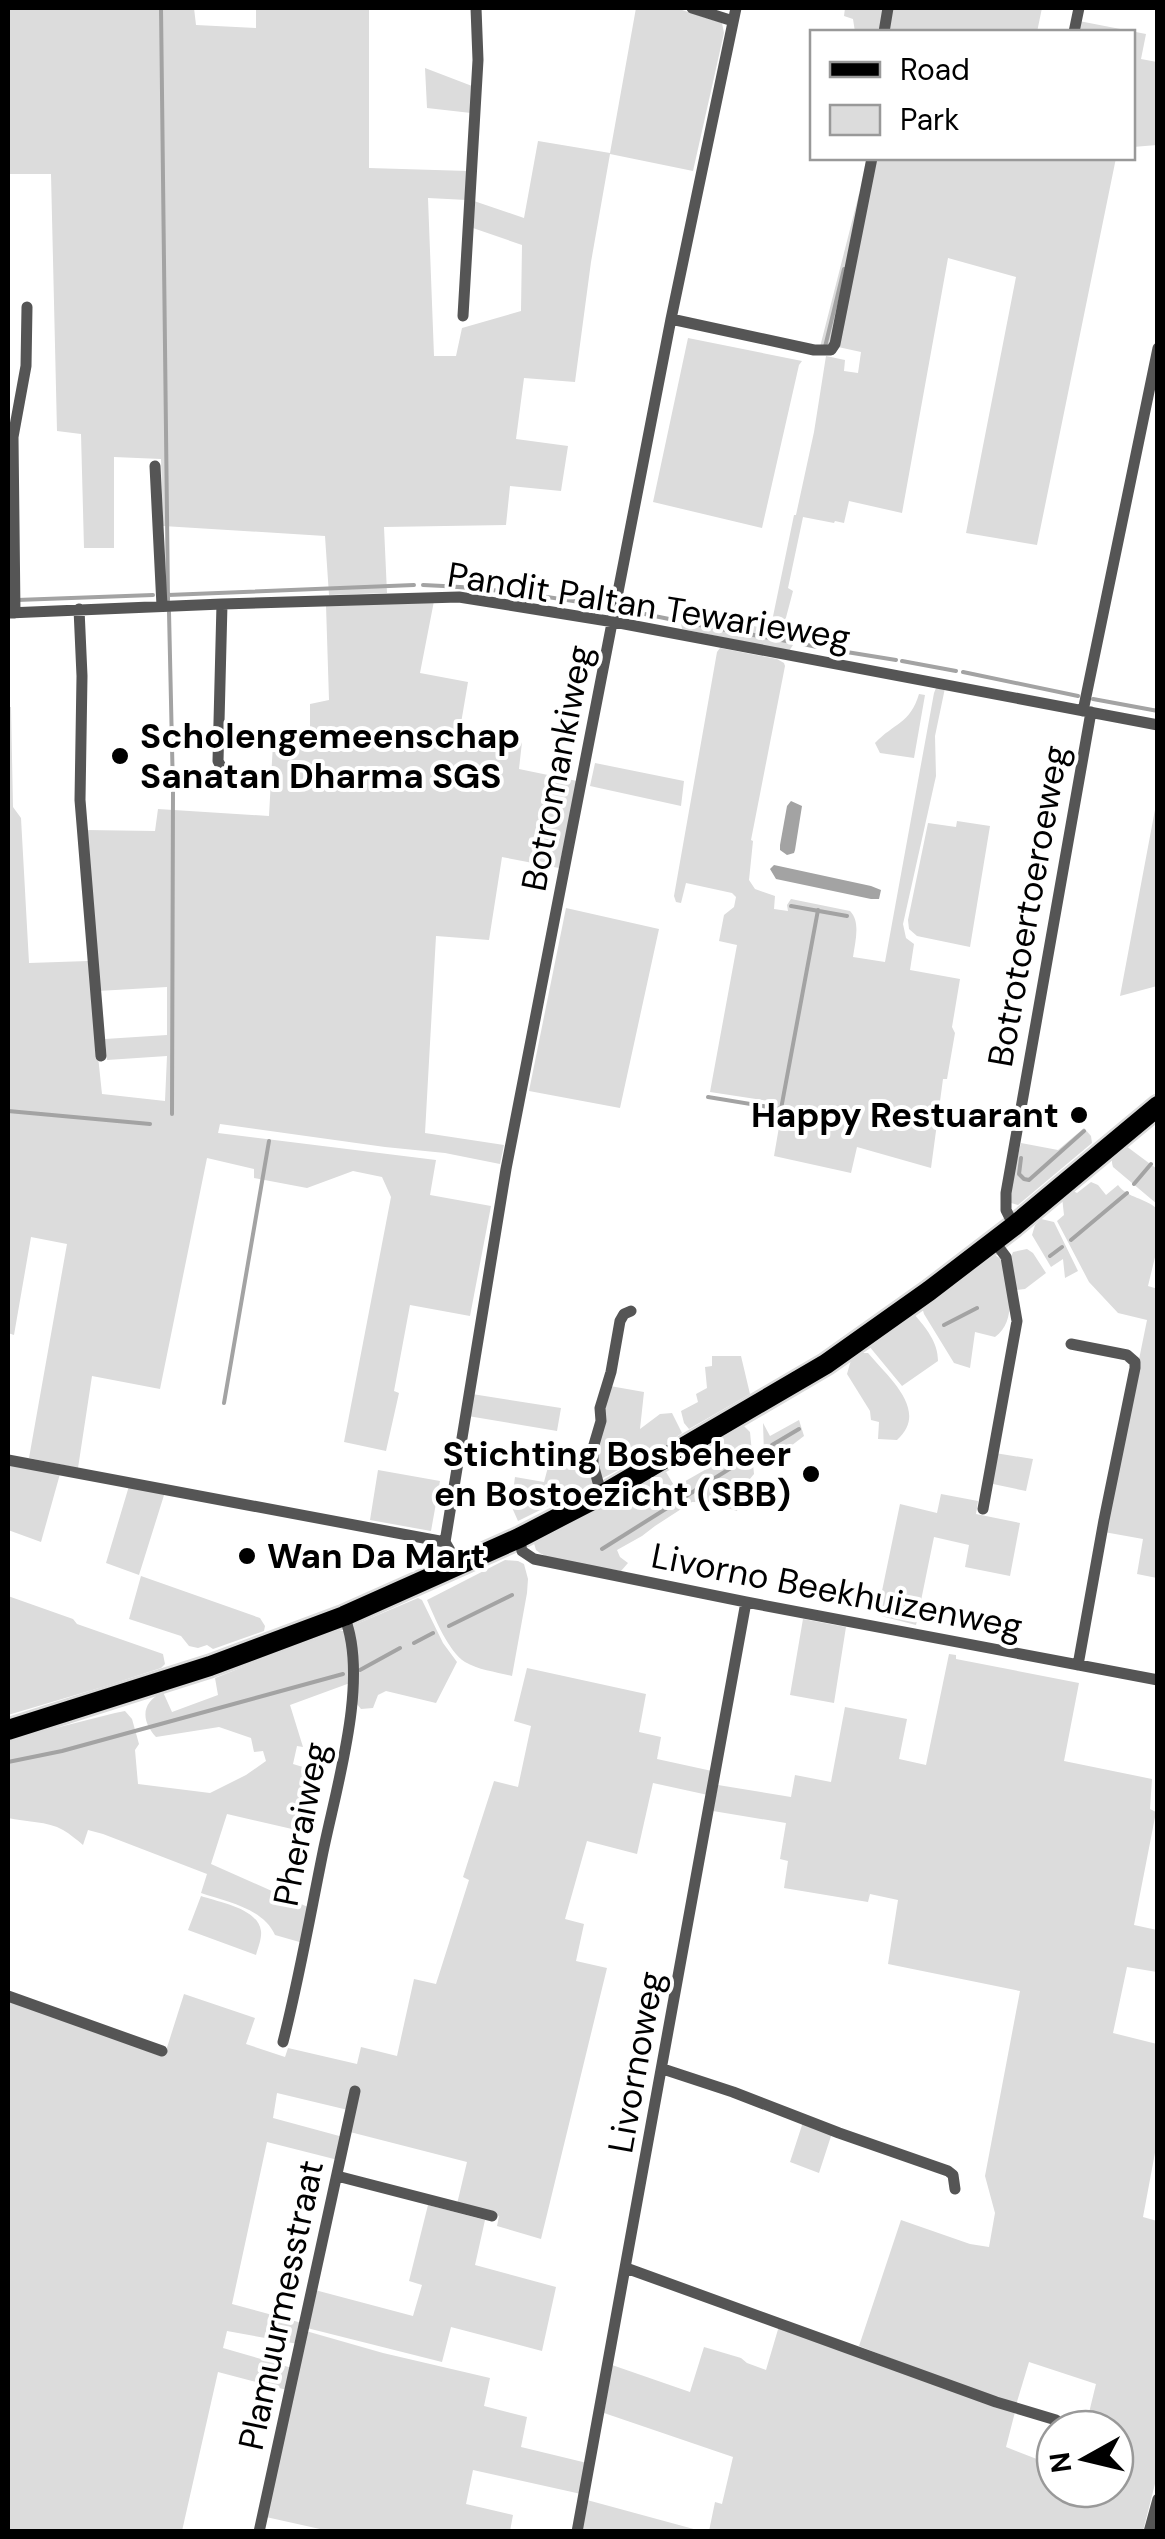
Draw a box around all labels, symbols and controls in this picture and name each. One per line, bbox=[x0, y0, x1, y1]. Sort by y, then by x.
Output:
legend bbox=[810, 30, 1135, 160]
text: Road bbox=[900, 50, 970, 89]
text: Park bbox=[900, 100, 959, 139]
street label: Pandit Paltan Tewarieweg bbox=[444, 551, 854, 661]
street label: Botromankiweg bbox=[511, 641, 603, 895]
place label: Scholengemeenschap Sanatan Dharma SGS bbox=[140, 713, 520, 799]
street label: Botrotoertoeroeweg bbox=[977, 742, 1079, 1070]
marker: Scholengemeenschap Sanatan Dharma SGS bbox=[109, 745, 131, 767]
place label: Happy Restuarant bbox=[751, 1092, 1059, 1138]
marker: Happy Restuarant bbox=[1068, 1104, 1090, 1126]
place label: Stichting Bosbeheer en Bostoezicht (SBB) bbox=[434, 1431, 791, 1517]
marker: Stichting Bosbeheer en Bostoezicht (SBB) bbox=[800, 1463, 822, 1485]
street label: Livorno Beekhuizenweg bbox=[648, 1532, 1026, 1650]
place label: Wan Da Mart bbox=[267, 1533, 485, 1579]
marker: Wan Da Mart bbox=[236, 1545, 258, 1567]
street label: Pheraiweg bbox=[263, 1738, 339, 1910]
street label: Livornoweg bbox=[597, 1968, 675, 2156]
street label: Plamuurmesstraat bbox=[228, 2156, 334, 2454]
north arrow bbox=[1035, 2409, 1135, 2509]
text: N bbox=[1041, 2450, 1080, 2475]

